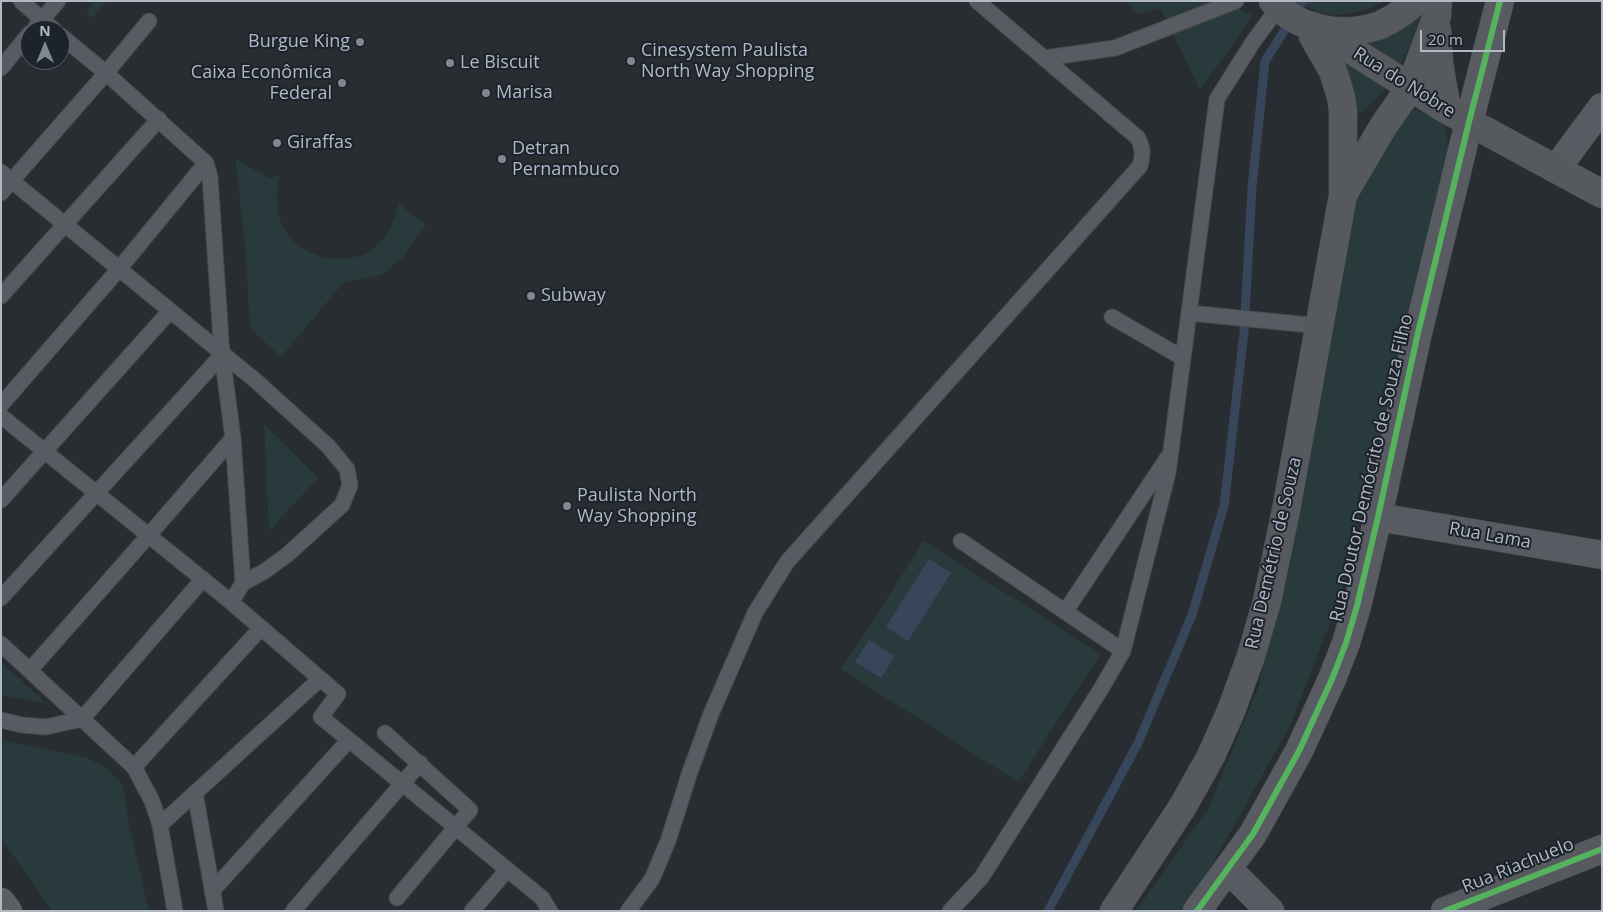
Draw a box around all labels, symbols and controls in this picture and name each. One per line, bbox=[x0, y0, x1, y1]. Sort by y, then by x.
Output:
north arrow bbox=[20, 20, 70, 70]
scale bar bbox=[1423, 20, 1508, 52]
text: N bbox=[39, 21, 51, 40]
text: 20 m bbox=[1428, 29, 1463, 49]
place label: Burgue King bbox=[248, 31, 350, 53]
marker: Burgue King bbox=[354, 36, 366, 48]
place label: Cinesystem Paulista North Way Shopping bbox=[641, 40, 814, 82]
street label: Rua do Nobre bbox=[1349, 43, 1459, 123]
place label: Le Biscuit bbox=[460, 52, 540, 74]
marker: Cinesystem Paulista North Way Shopping bbox=[625, 55, 637, 67]
marker: Le Biscuit bbox=[444, 57, 456, 69]
place label: Caixa Econômica Federal bbox=[191, 62, 332, 104]
marker: Caixa Econômica Federal bbox=[336, 77, 348, 89]
place label: Marisa bbox=[496, 82, 553, 104]
marker: Marisa bbox=[480, 87, 492, 99]
place label: Giraffas bbox=[287, 132, 353, 154]
marker: Giraffas bbox=[271, 137, 283, 149]
place label: Detran Pernambuco bbox=[512, 138, 619, 180]
marker: Detran Pernambuco bbox=[496, 153, 508, 165]
place label: Subway bbox=[541, 285, 606, 307]
marker: Subway bbox=[525, 290, 537, 302]
street label: Rua Doutor Demócrito de Souza Filho bbox=[1326, 312, 1418, 624]
street label: Rua Demétrio de Souza bbox=[1241, 455, 1307, 651]
place label: Paulista North Way Shopping bbox=[577, 485, 697, 528]
marker: Paulista North Way Shopping bbox=[561, 500, 573, 512]
street label: Rua Lama bbox=[1447, 518, 1533, 554]
street label: Rua Riachuelo bbox=[1459, 834, 1577, 898]

